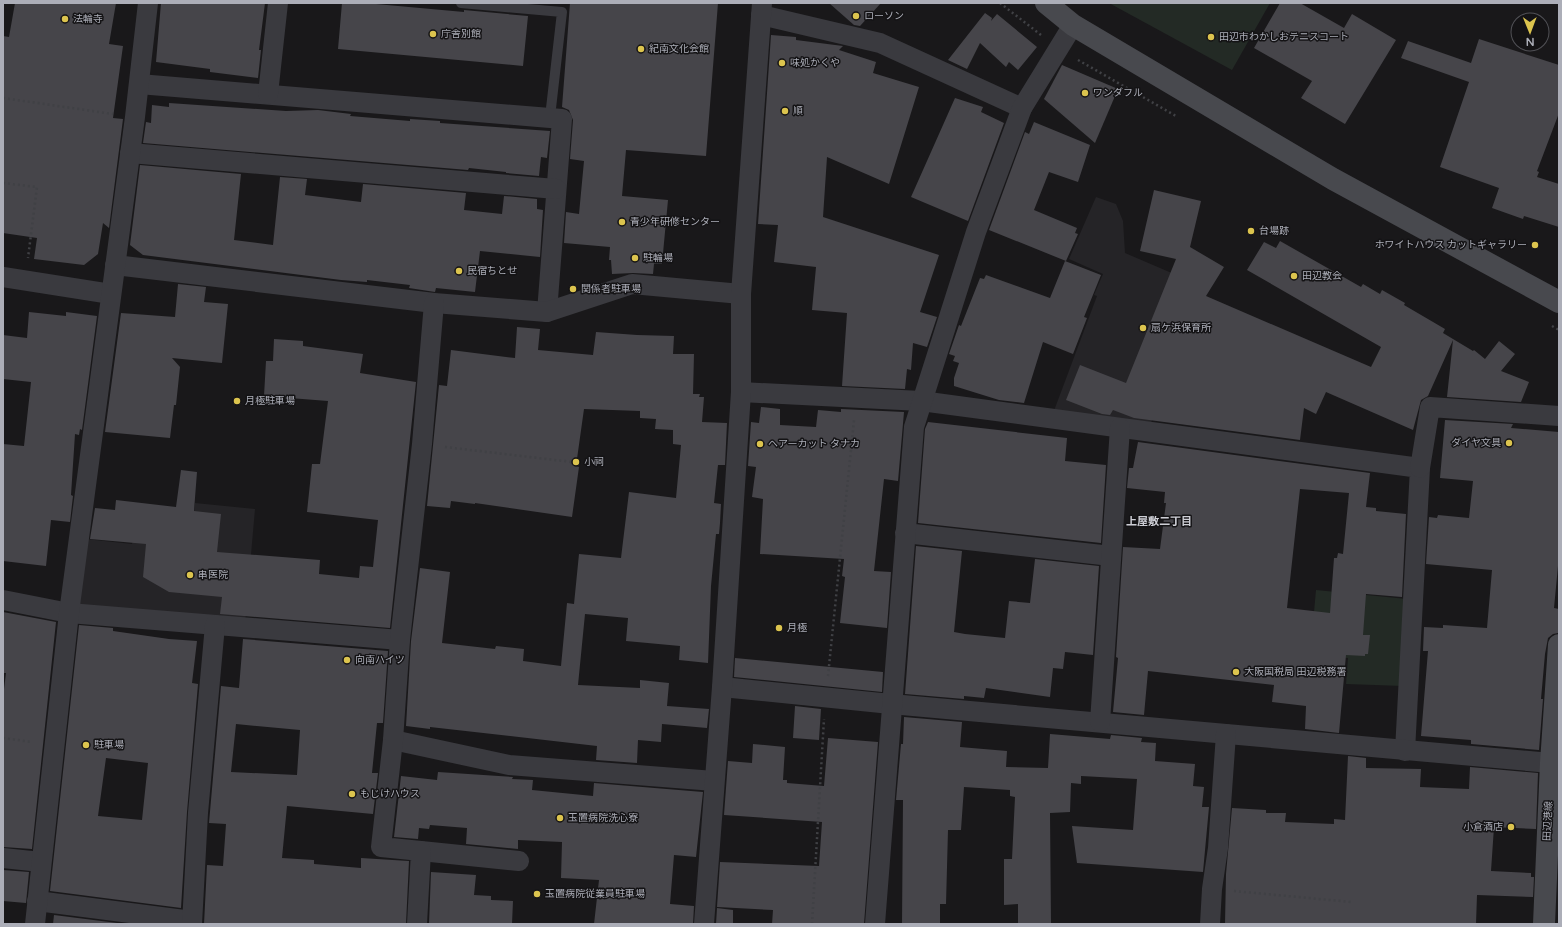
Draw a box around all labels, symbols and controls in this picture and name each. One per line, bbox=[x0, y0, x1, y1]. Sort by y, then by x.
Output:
place label: ローソン bbox=[864, 10, 904, 22]
marker: ローソン bbox=[851, 11, 861, 21]
north arrow bbox=[1510, 12, 1550, 52]
place label: 法輪寺 bbox=[73, 13, 103, 25]
marker: 法輪寺 bbox=[60, 14, 70, 24]
place label: 庁舎別館 bbox=[441, 28, 481, 40]
marker: 庁舎別館 bbox=[428, 29, 438, 39]
place label: 田辺市わかしおテニスコート bbox=[1219, 31, 1349, 43]
marker: 田辺市わかしおテニスコート bbox=[1206, 32, 1216, 42]
text: N bbox=[1526, 35, 1535, 48]
place label: 紀南文化会館 bbox=[649, 43, 709, 55]
marker: 紀南文化会館 bbox=[636, 44, 646, 54]
place label: 味処かくや bbox=[790, 57, 840, 69]
marker: 味処かくや bbox=[777, 58, 787, 68]
place label: ワンダフル bbox=[1093, 87, 1143, 99]
marker: ワンダフル bbox=[1080, 88, 1090, 98]
place label: 順 bbox=[793, 105, 803, 117]
marker: 順 bbox=[780, 106, 790, 116]
place label: 青少年研修センター bbox=[630, 216, 720, 228]
marker: 青少年研修センター bbox=[617, 217, 627, 227]
place label: 台場跡 bbox=[1259, 225, 1289, 237]
marker: 台場跡 bbox=[1246, 226, 1256, 236]
place label: ホワイトハウス カットギャラリー bbox=[1374, 239, 1527, 251]
marker: ホワイトハウス カットギャラリー bbox=[1530, 240, 1540, 250]
place label: 駐輪場 bbox=[643, 252, 673, 264]
marker: 駐輪場 bbox=[630, 253, 640, 263]
place label: 民宿ちとせ bbox=[467, 265, 517, 277]
marker: 民宿ちとせ bbox=[454, 266, 464, 276]
place label: 田辺教会 bbox=[1302, 270, 1342, 282]
marker: 田辺教会 bbox=[1289, 271, 1299, 281]
place label: 関係者駐車場 bbox=[581, 283, 641, 295]
marker: 関係者駐車場 bbox=[568, 284, 578, 294]
place label: 扇ケ浜保育所 bbox=[1151, 322, 1211, 334]
marker: 扇ケ浜保育所 bbox=[1138, 323, 1148, 333]
place label: 月極駐車場 bbox=[245, 395, 295, 407]
marker: 月極駐車場 bbox=[232, 396, 242, 406]
place label: ダイヤ文具 bbox=[1451, 437, 1501, 449]
place label: ヘアーカット タナカ bbox=[768, 438, 860, 450]
marker: ダイヤ文具 bbox=[1504, 438, 1514, 448]
marker: ヘアーカット タナカ bbox=[755, 439, 765, 449]
place label: 小祠 bbox=[584, 456, 604, 468]
marker: 小祠 bbox=[571, 457, 581, 467]
district label: 上屋敷二丁目 bbox=[1126, 515, 1192, 528]
place label: 串医院 bbox=[198, 569, 228, 581]
marker: 串医院 bbox=[185, 570, 195, 580]
place label: 月極 bbox=[787, 622, 807, 634]
marker: 月極 bbox=[774, 623, 784, 633]
place label: 向南ハイツ bbox=[355, 654, 405, 666]
marker: 向南ハイツ bbox=[342, 655, 352, 665]
place label: 大阪国税局 田辺税務署 bbox=[1244, 666, 1347, 678]
marker: 大阪国税局 田辺税務署 bbox=[1231, 667, 1241, 677]
place label: 駐車場 bbox=[94, 739, 124, 751]
marker: 駐車場 bbox=[81, 740, 91, 750]
place label: もじけハウス bbox=[360, 788, 420, 800]
marker: もじけハウス bbox=[347, 789, 357, 799]
street label: 田辺港線 bbox=[1541, 801, 1555, 841]
place label: 玉置病院洗心寮 bbox=[568, 812, 638, 824]
marker: 玉置病院洗心寮 bbox=[555, 813, 565, 823]
place label: 小倉酒店 bbox=[1463, 821, 1503, 833]
marker: 小倉酒店 bbox=[1506, 822, 1516, 832]
place label: 玉置病院従業員駐車場 bbox=[545, 888, 645, 900]
marker: 玉置病院従業員駐車場 bbox=[532, 889, 542, 899]

